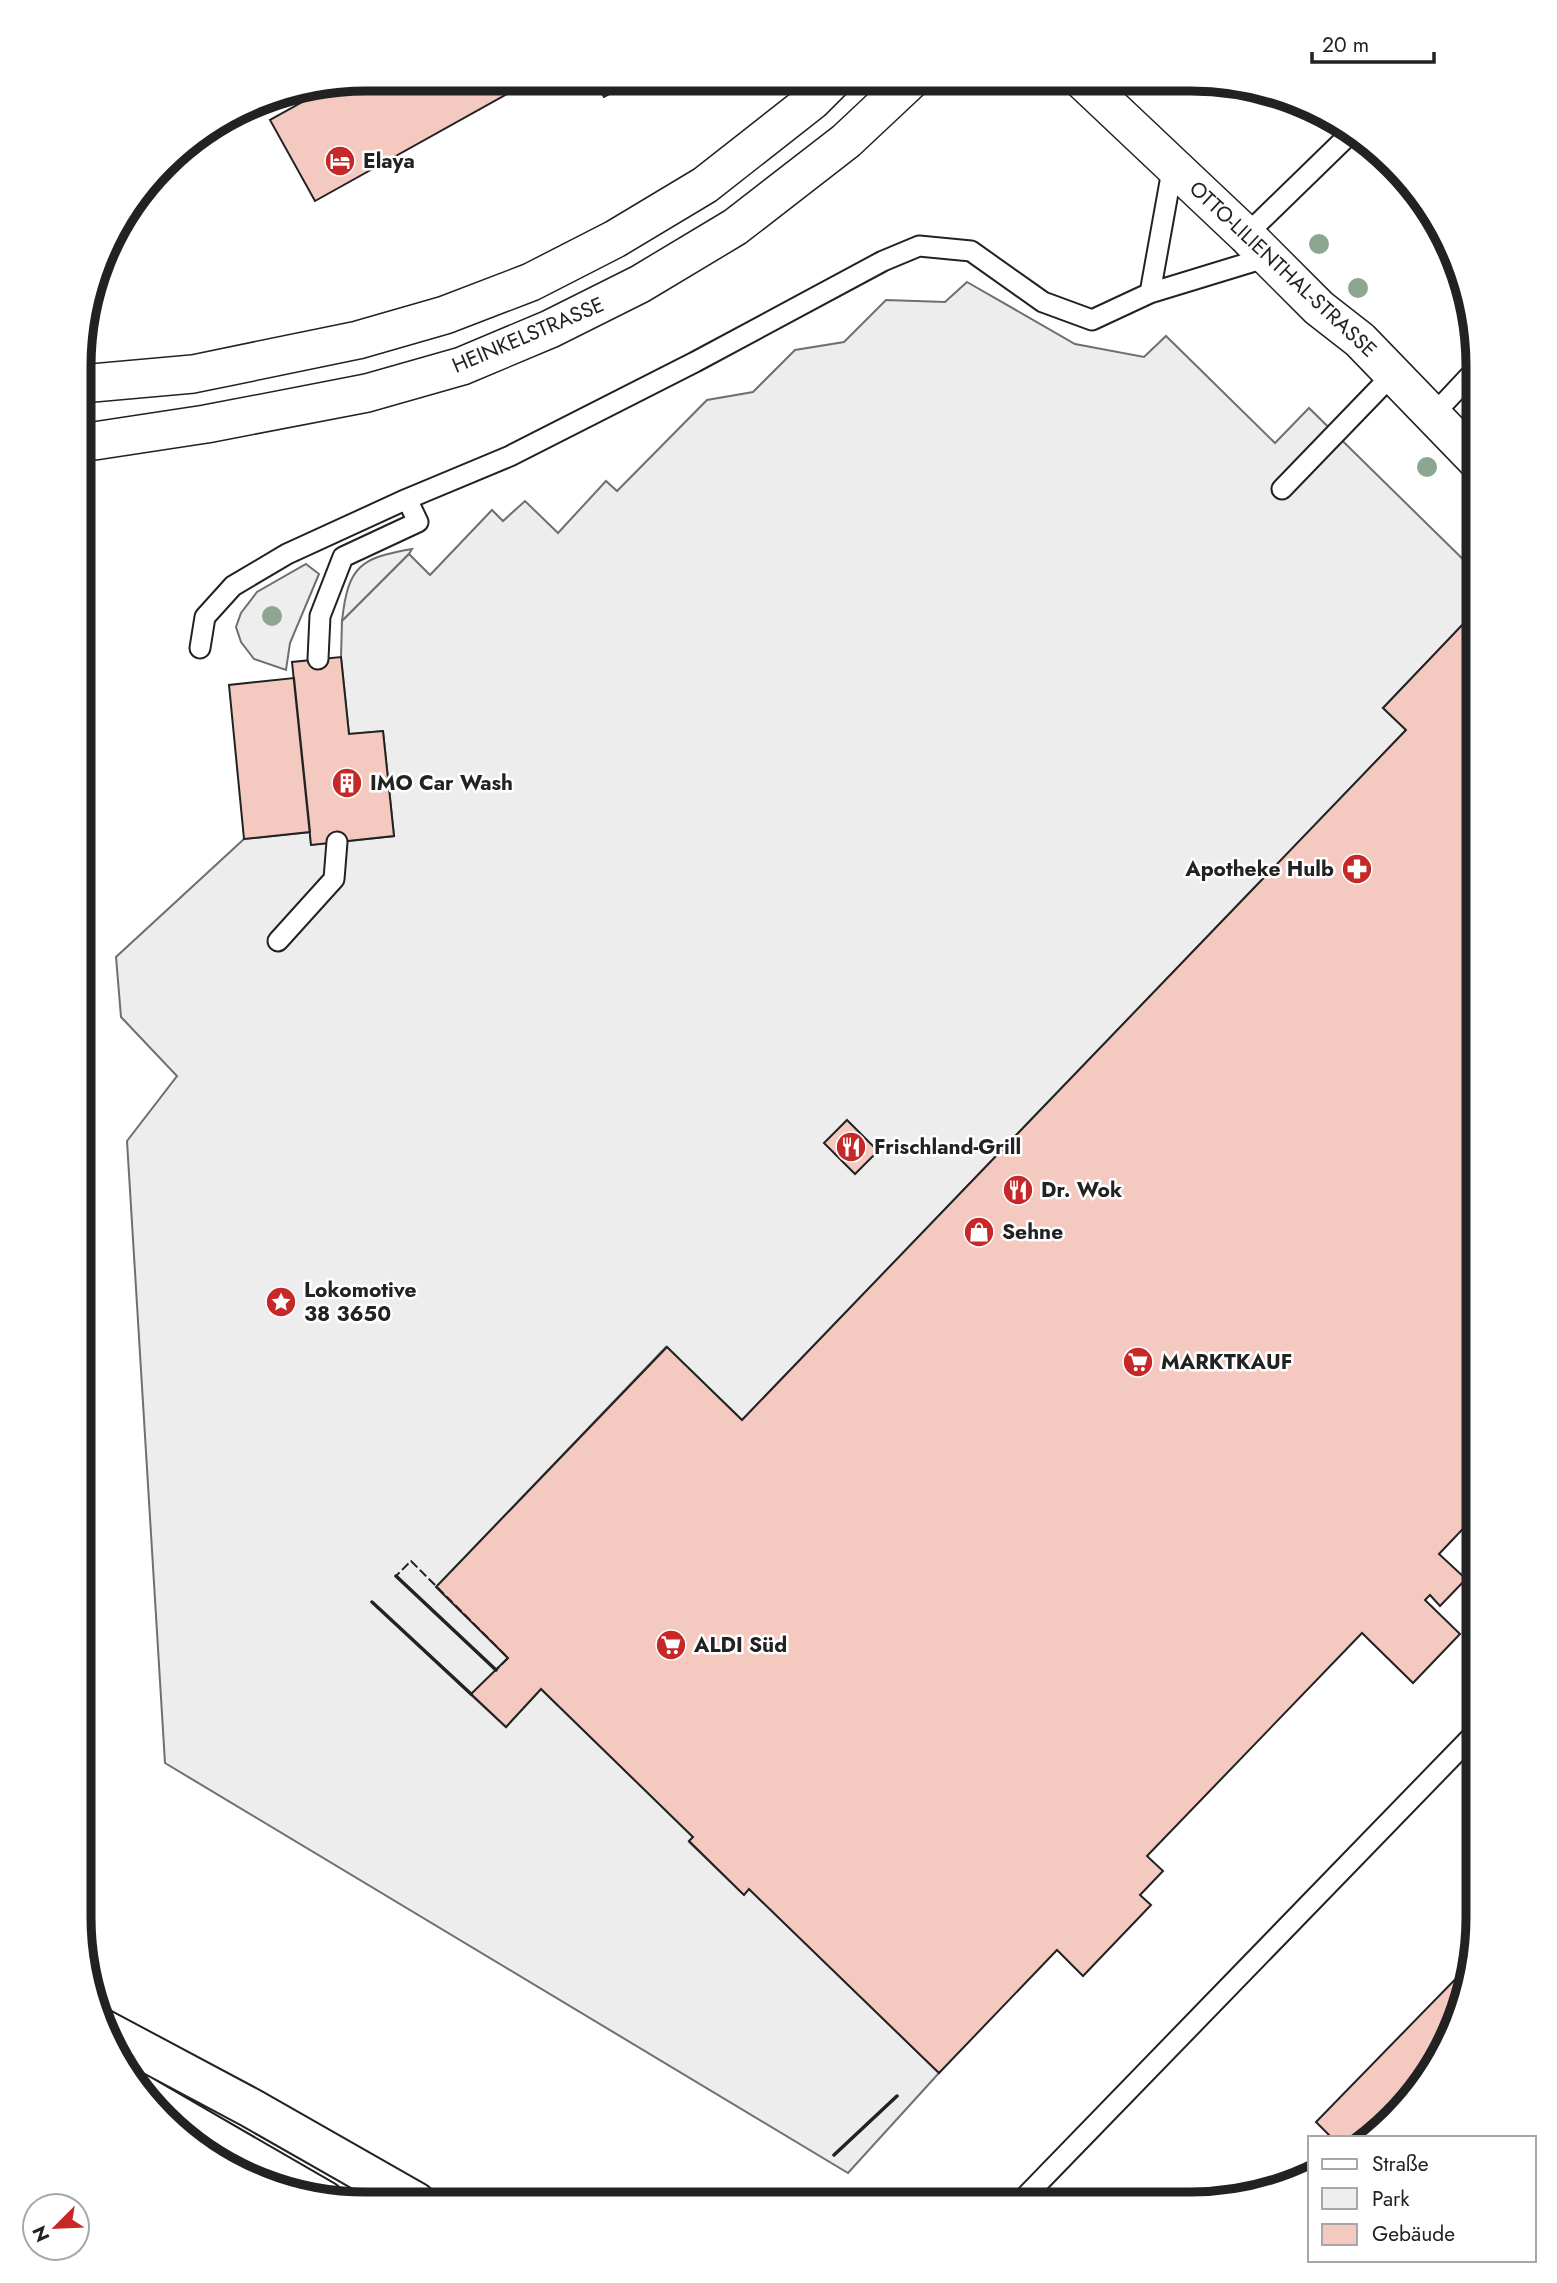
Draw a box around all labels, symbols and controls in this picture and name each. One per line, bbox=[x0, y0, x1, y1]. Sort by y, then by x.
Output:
scale bar bbox=[1312, 21, 1434, 65]
text: 20 m bbox=[1322, 30, 1369, 60]
hotel icon: Elaya bbox=[323, 144, 357, 178]
place label: Elaya bbox=[363, 146, 415, 176]
street label: OTTO-LILIENTHAL-STRASSE bbox=[1182, 174, 1384, 364]
street label: HEINKELSTRASSE bbox=[447, 289, 609, 381]
building icon: IMO Car Wash bbox=[330, 766, 364, 800]
place label: IMO Car Wash bbox=[370, 768, 513, 798]
pharmacy icon: Apotheke Hulb bbox=[1340, 852, 1374, 886]
place label: Apotheke Hulb bbox=[1184, 854, 1334, 884]
restaurant icon: Frischland-Grill bbox=[834, 1130, 868, 1164]
place label: Frischland-Grill bbox=[874, 1132, 1021, 1162]
restaurant icon: Dr. Wok bbox=[1001, 1173, 1035, 1207]
place label: Dr. Wok bbox=[1041, 1175, 1122, 1205]
shop icon: Sehne bbox=[962, 1215, 996, 1249]
place label: Sehne bbox=[1002, 1217, 1063, 1247]
place label: Lokomotive 38 3650 bbox=[304, 1275, 417, 1329]
place icon: Lokomotive 38 3650 bbox=[264, 1285, 298, 1319]
supermarket icon: MARKTKAUF bbox=[1121, 1345, 1155, 1379]
place label: MARKTKAUF bbox=[1161, 1347, 1292, 1377]
supermarket icon: ALDI Süd bbox=[654, 1628, 688, 1662]
place label: ALDI Süd bbox=[693, 1630, 787, 1660]
legend bbox=[1308, 2136, 1536, 2262]
text: Straße bbox=[1372, 2149, 1429, 2179]
text: Park bbox=[1372, 2184, 1410, 2214]
north arrow bbox=[21, 2192, 91, 2262]
text: Gebäude bbox=[1372, 2219, 1455, 2249]
text: N bbox=[26, 2221, 56, 2246]

